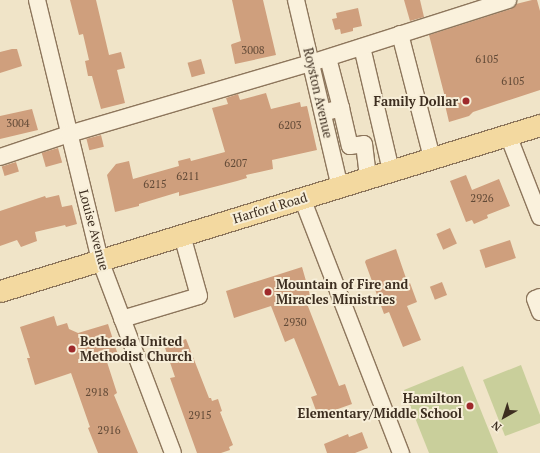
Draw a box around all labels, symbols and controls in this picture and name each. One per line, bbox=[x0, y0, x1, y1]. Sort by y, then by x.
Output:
house number: 3008 bbox=[241, 43, 265, 57]
street label: Royston Avenue bbox=[300, 46, 336, 140]
house number: 6105 bbox=[475, 52, 499, 66]
house number: 6105 bbox=[501, 74, 525, 88]
place label: Family Dollar bbox=[374, 93, 458, 109]
marker: Family Dollar bbox=[461, 96, 471, 106]
house number: 3004 bbox=[6, 116, 30, 130]
house number: 6203 bbox=[278, 118, 302, 132]
house number: 6207 bbox=[224, 156, 248, 170]
house number: 6211 bbox=[176, 169, 200, 183]
house number: 6215 bbox=[143, 177, 167, 191]
street label: Louise Avenue bbox=[76, 188, 112, 272]
street label: Harford Road bbox=[231, 189, 309, 227]
house number: 2926 bbox=[470, 191, 494, 205]
place label: Mountain of Fire and Miracles Ministries bbox=[276, 277, 408, 308]
marker: Mountain of Fire and Miracles Ministries bbox=[263, 287, 273, 297]
house number: 2930 bbox=[283, 315, 307, 329]
place label: Bethesda United Methodist Church bbox=[80, 334, 192, 365]
marker: Bethesda United Methodist Church bbox=[67, 344, 77, 354]
house number: 2918 bbox=[85, 385, 109, 399]
place label: Hamilton Elementary/Middle School bbox=[298, 391, 462, 422]
north arrow bbox=[484, 397, 524, 437]
marker: Hamilton Elementary/Middle School bbox=[465, 401, 475, 411]
house number: 2915 bbox=[188, 408, 212, 422]
text: N bbox=[489, 418, 504, 434]
house number: 2916 bbox=[97, 423, 121, 437]

